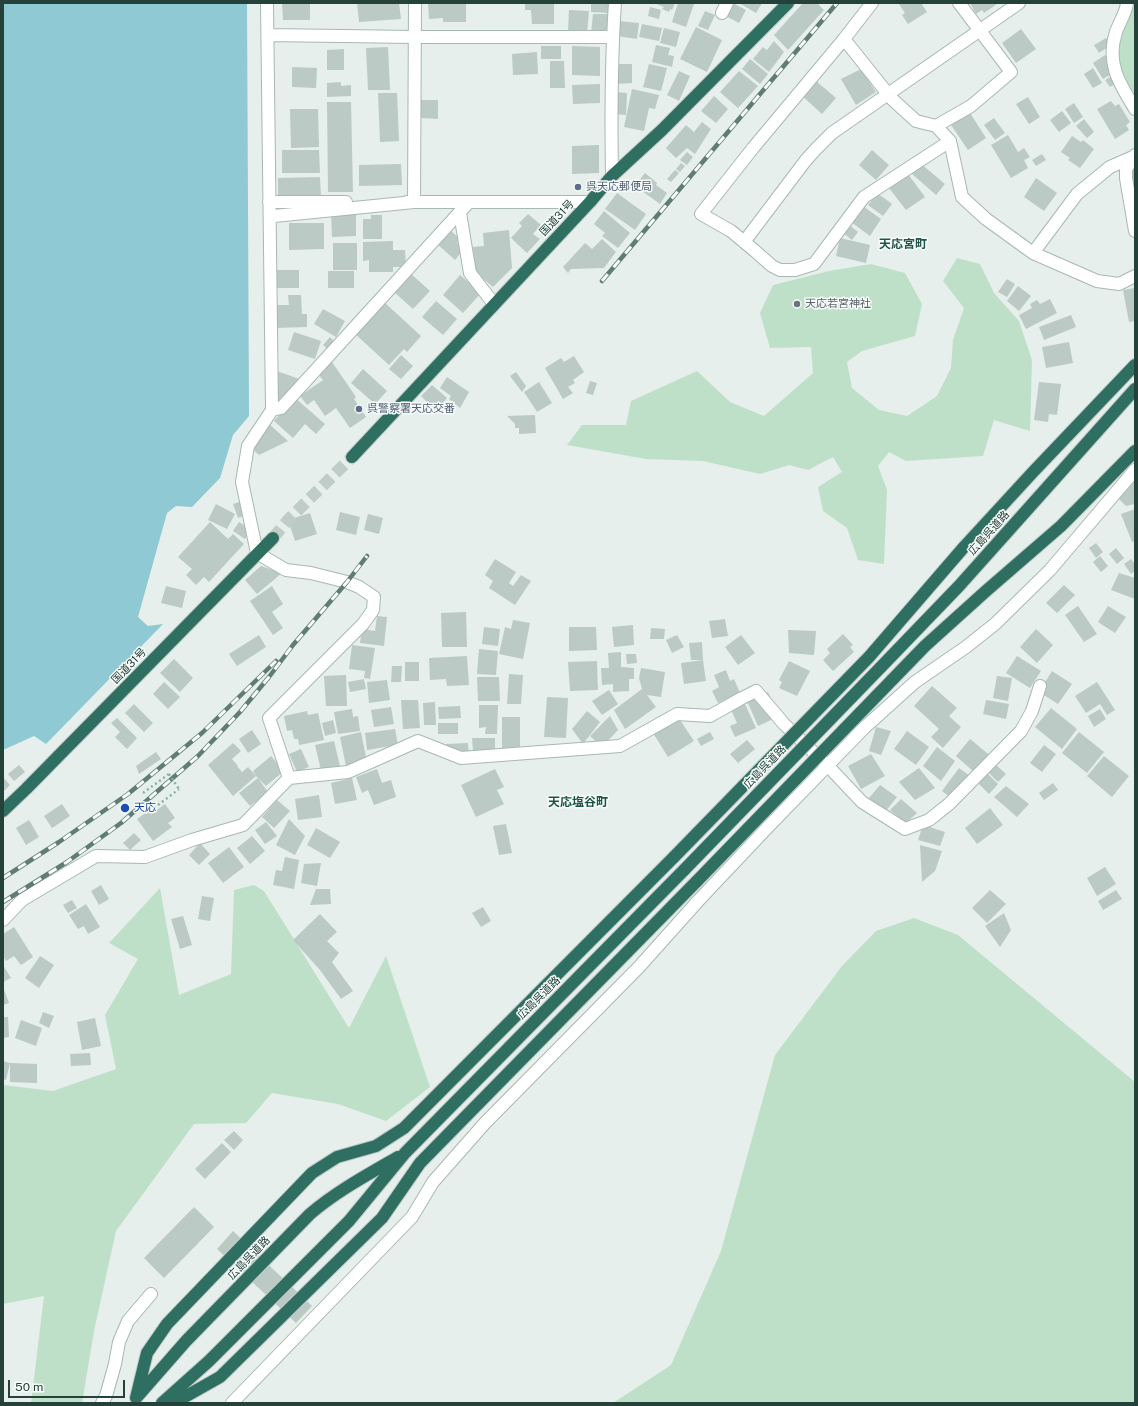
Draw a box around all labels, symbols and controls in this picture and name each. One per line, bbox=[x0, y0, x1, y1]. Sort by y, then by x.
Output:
place label: 呉天応郵便局 bbox=[586, 180, 652, 194]
marker: 呉天応郵便局 bbox=[573, 182, 583, 192]
street label: 国道31号 bbox=[537, 197, 577, 239]
district label: 天応宮町 bbox=[879, 237, 927, 251]
place label: 天応若宮神社 bbox=[805, 297, 871, 311]
marker: 天応若宮神社 bbox=[792, 299, 802, 309]
place label: 呉警察署天応交番 bbox=[367, 402, 455, 416]
marker: 呉警察署天応交番 bbox=[354, 404, 364, 414]
street label: 広島呉道路 bbox=[966, 508, 1012, 558]
street label: 国道31号 bbox=[109, 645, 149, 687]
street label: 広島呉道路 bbox=[741, 743, 789, 791]
district label: 天応塩谷町 bbox=[548, 795, 608, 809]
place label: 天応 bbox=[134, 801, 156, 815]
marker: 天応 bbox=[119, 802, 131, 814]
street label: 広島呉道路 bbox=[515, 974, 563, 1022]
street label: 広島呉道路 bbox=[225, 1234, 273, 1282]
scale bar bbox=[10, 1372, 127, 1398]
text: 50 m bbox=[15, 1380, 43, 1394]

